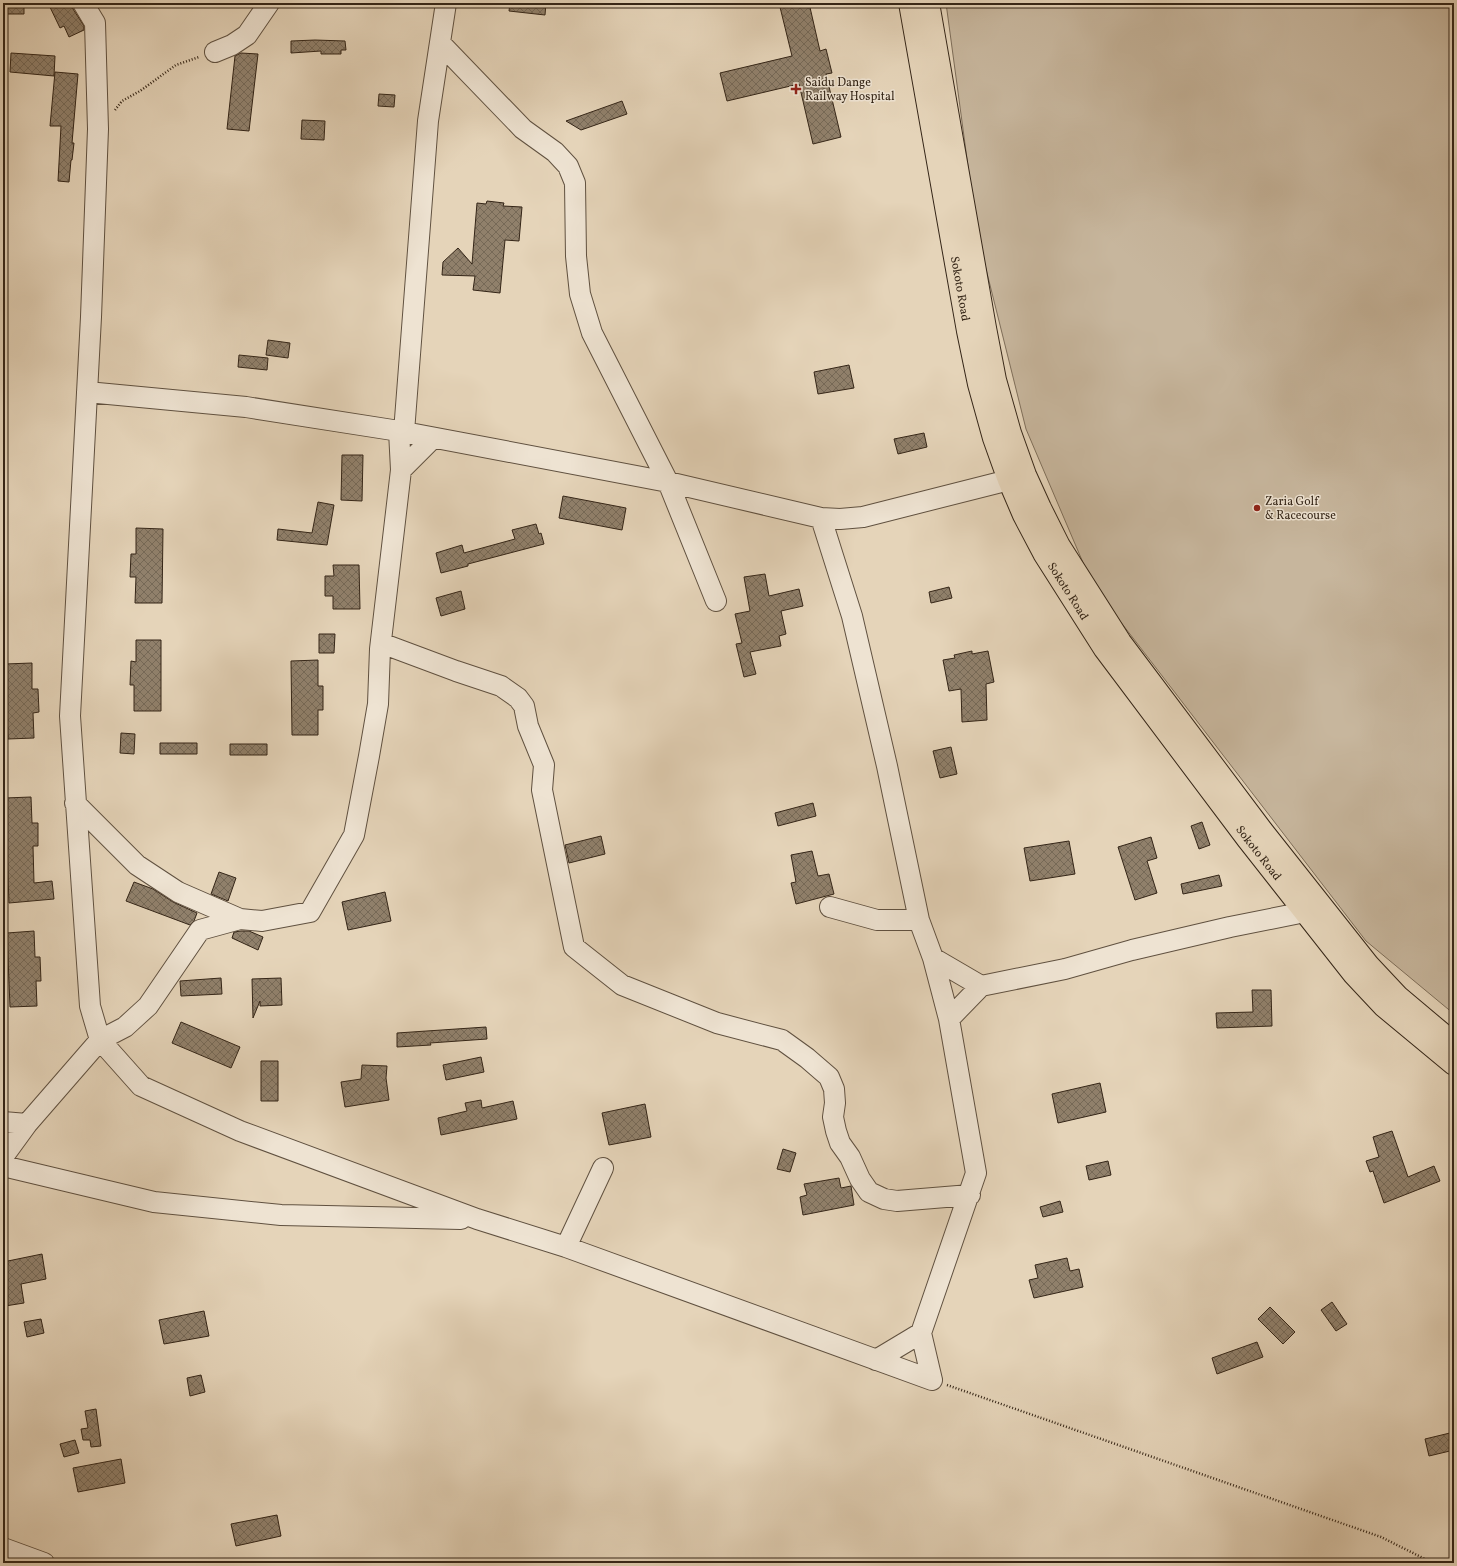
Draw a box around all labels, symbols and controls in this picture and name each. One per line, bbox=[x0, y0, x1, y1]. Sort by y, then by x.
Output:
place label: Saidu Dange Railway Hospital bbox=[805, 75, 895, 105]
marker: Saidu Dange Railway Hospital bbox=[790, 83, 802, 95]
street label: Sokoto Road bbox=[946, 255, 973, 323]
place label: Zaria Golf & Racecourse bbox=[1265, 494, 1336, 524]
marker: Zaria Golf & Racecourse bbox=[1252, 503, 1262, 513]
street label: Sokoto Road bbox=[1043, 560, 1092, 624]
street label: Sokoto Road bbox=[1231, 823, 1285, 884]

